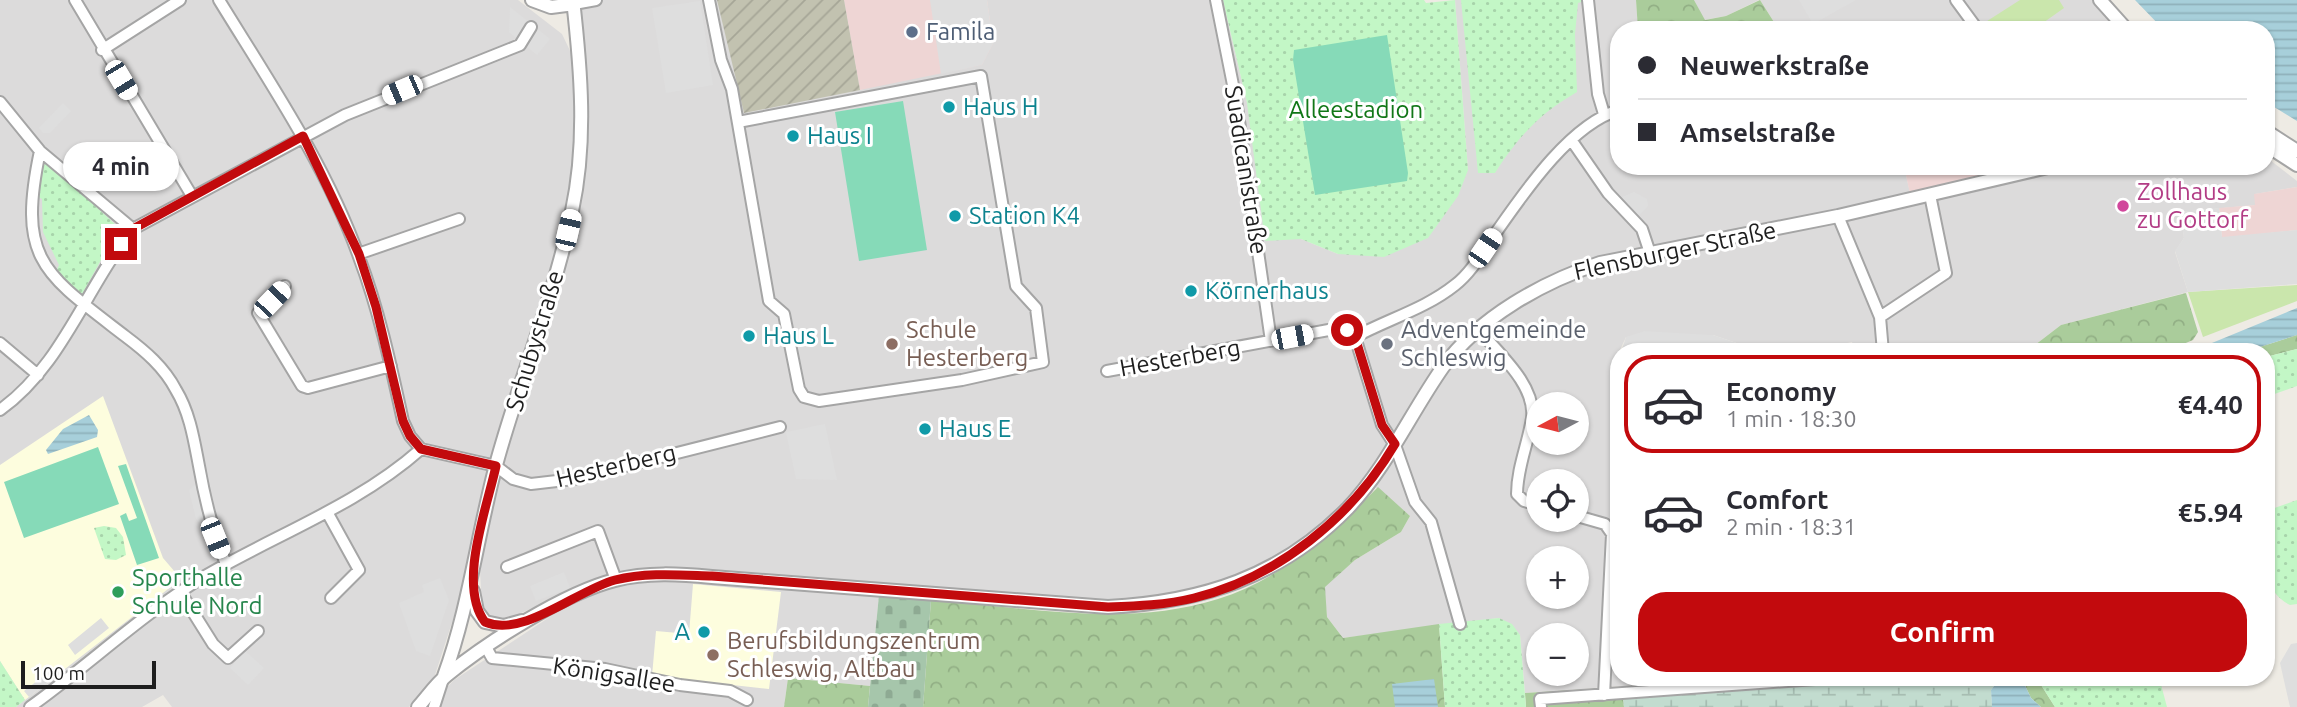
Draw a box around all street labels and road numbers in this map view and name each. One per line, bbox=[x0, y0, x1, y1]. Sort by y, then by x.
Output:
street label: Suadicanistraße bbox=[1220, 84, 1273, 256]
street label: Flensburger Straße bbox=[1571, 216, 1778, 285]
street label: Schubystraße bbox=[500, 267, 569, 414]
street label: Hesterberg bbox=[1117, 334, 1242, 381]
street label: Hesterberg bbox=[553, 439, 678, 492]
street label: Königsallee bbox=[551, 652, 677, 698]

